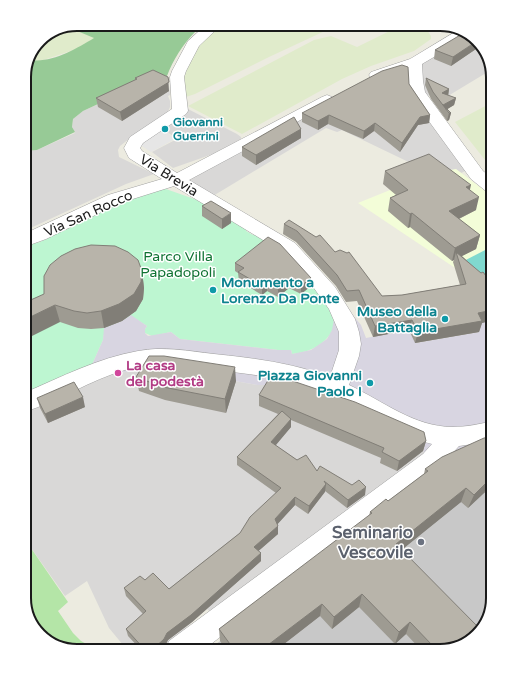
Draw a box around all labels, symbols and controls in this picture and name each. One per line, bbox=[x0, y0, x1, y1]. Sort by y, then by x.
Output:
place label: Giovanni Guerrini bbox=[173, 115, 223, 143]
marker: Giovanni Guerrini bbox=[160, 124, 170, 134]
street label: Via Brevia bbox=[136, 151, 201, 200]
street label: Via San Rocco bbox=[41, 186, 135, 241]
park label: Parco Villa Papadopoli bbox=[140, 248, 216, 281]
place label: Monumento a Lorenzo Da Ponte bbox=[221, 274, 340, 307]
marker: Monumento a Lorenzo Da Ponte bbox=[208, 285, 218, 295]
place label: Museo della Battaglia bbox=[357, 303, 437, 336]
marker: Museo della Battaglia bbox=[440, 314, 450, 324]
place label: La casa del podestà bbox=[126, 357, 204, 390]
place label: Piazza Giovanni Paolo I bbox=[258, 367, 362, 400]
marker: La casa del podestà bbox=[113, 368, 123, 378]
marker: Piazza Giovanni Paolo I bbox=[365, 378, 375, 388]
place label: Seminario Vescovile bbox=[332, 522, 413, 563]
marker: Seminario Vescovile bbox=[416, 537, 426, 547]

